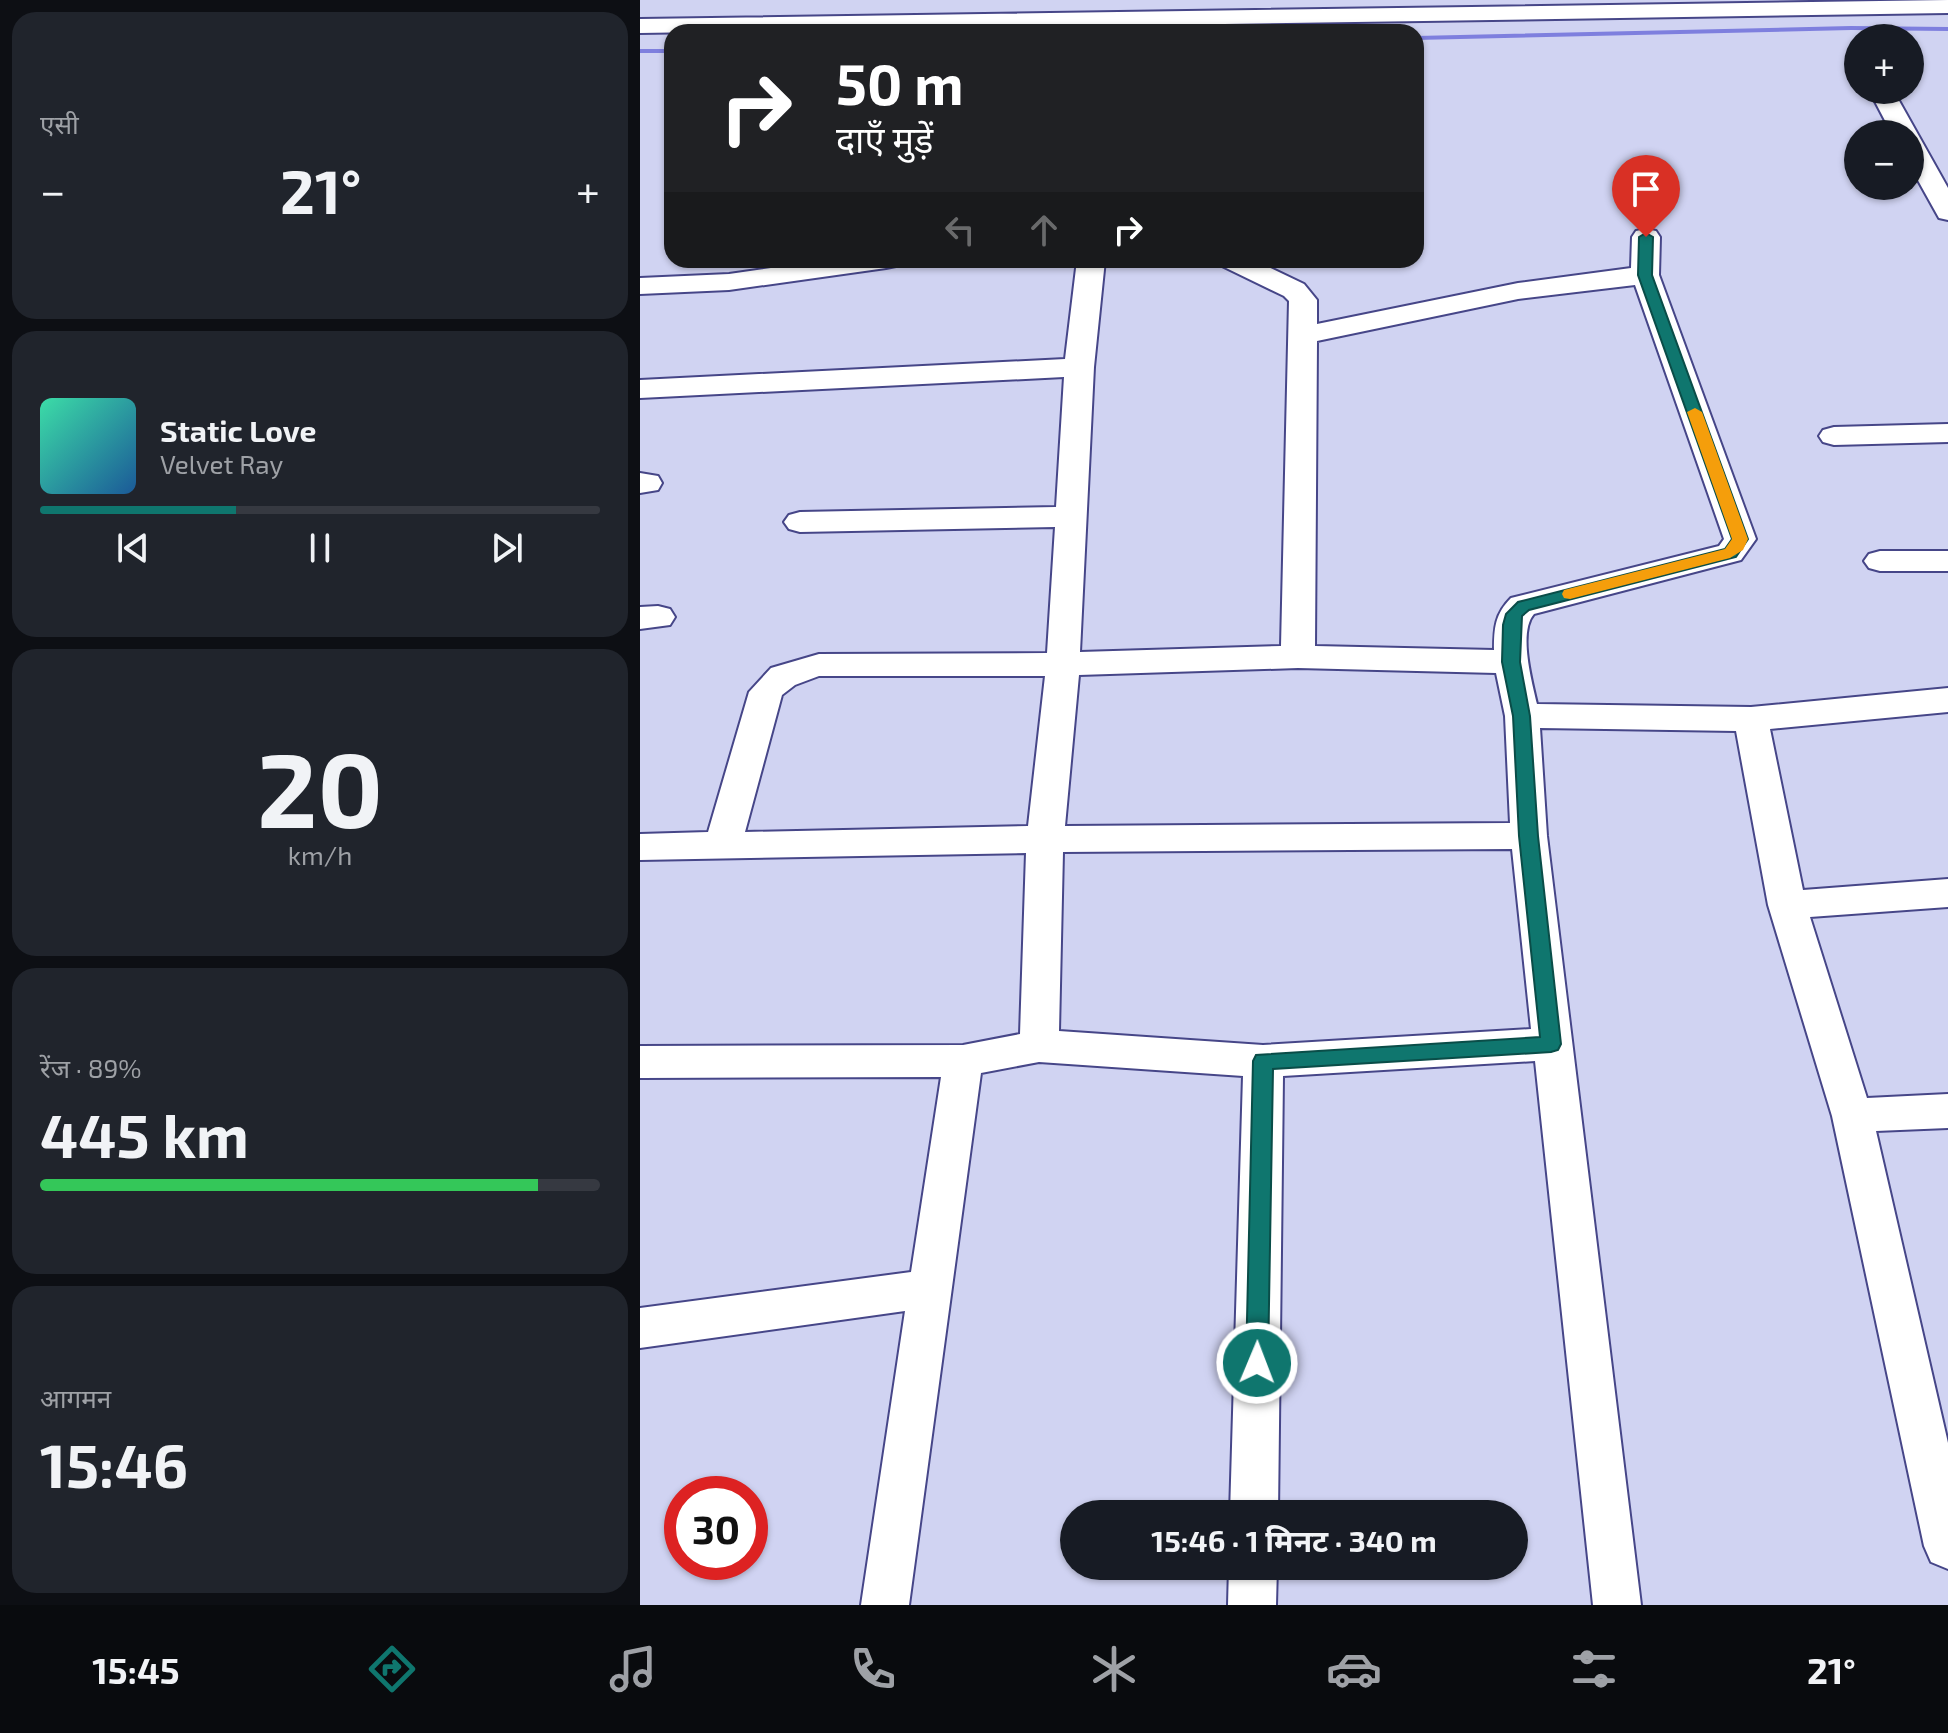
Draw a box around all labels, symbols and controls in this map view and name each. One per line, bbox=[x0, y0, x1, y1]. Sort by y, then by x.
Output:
map controls bbox=[1844, 24, 1924, 200]
button: + bbox=[1844, 24, 1924, 104]
text: 50 m bbox=[836, 49, 964, 116]
icon: right bbox=[704, 56, 808, 160]
text: एसी bbox=[40, 108, 79, 139]
text: दाएँ मुड़ें bbox=[836, 117, 933, 160]
button: − bbox=[1844, 120, 1924, 200]
text: 21° bbox=[280, 154, 361, 226]
pin bbox=[1612, 155, 1680, 237]
text: − bbox=[40, 163, 66, 216]
text: + bbox=[576, 163, 600, 216]
icon: arrive bbox=[1624, 167, 1668, 211]
icon: left bbox=[938, 208, 982, 252]
icon: ahead bbox=[1022, 208, 1066, 252]
icon: right bbox=[1106, 208, 1150, 252]
text: Static Love bbox=[160, 412, 316, 448]
text: Velvet Ray bbox=[160, 448, 283, 479]
icon: previous bbox=[111, 526, 155, 570]
icon: pause bbox=[298, 526, 342, 570]
icon: next bbox=[485, 526, 529, 570]
text: 20 bbox=[257, 724, 383, 849]
text: km/h bbox=[288, 839, 352, 870]
text: रेंज · 89% bbox=[40, 1052, 142, 1083]
text: 445 km bbox=[40, 1098, 249, 1170]
position arrow bbox=[1215, 1321, 1299, 1405]
text: आगमन bbox=[40, 1382, 111, 1413]
text: 15:46 bbox=[40, 1428, 188, 1500]
speed limit sign: 30 bbox=[664, 1476, 768, 1580]
text: 15:46 · 1 मिनट · 340 m bbox=[1151, 1522, 1437, 1558]
icon: directions bbox=[364, 1641, 420, 1697]
icon: music bbox=[605, 1641, 661, 1697]
icon: phone bbox=[845, 1641, 901, 1697]
icon: climate bbox=[1086, 1641, 1142, 1697]
icon: car bbox=[1326, 1641, 1382, 1697]
icon: filters bbox=[1566, 1641, 1622, 1697]
text: 15:45 bbox=[92, 1648, 180, 1691]
text: 21° bbox=[1807, 1648, 1856, 1691]

